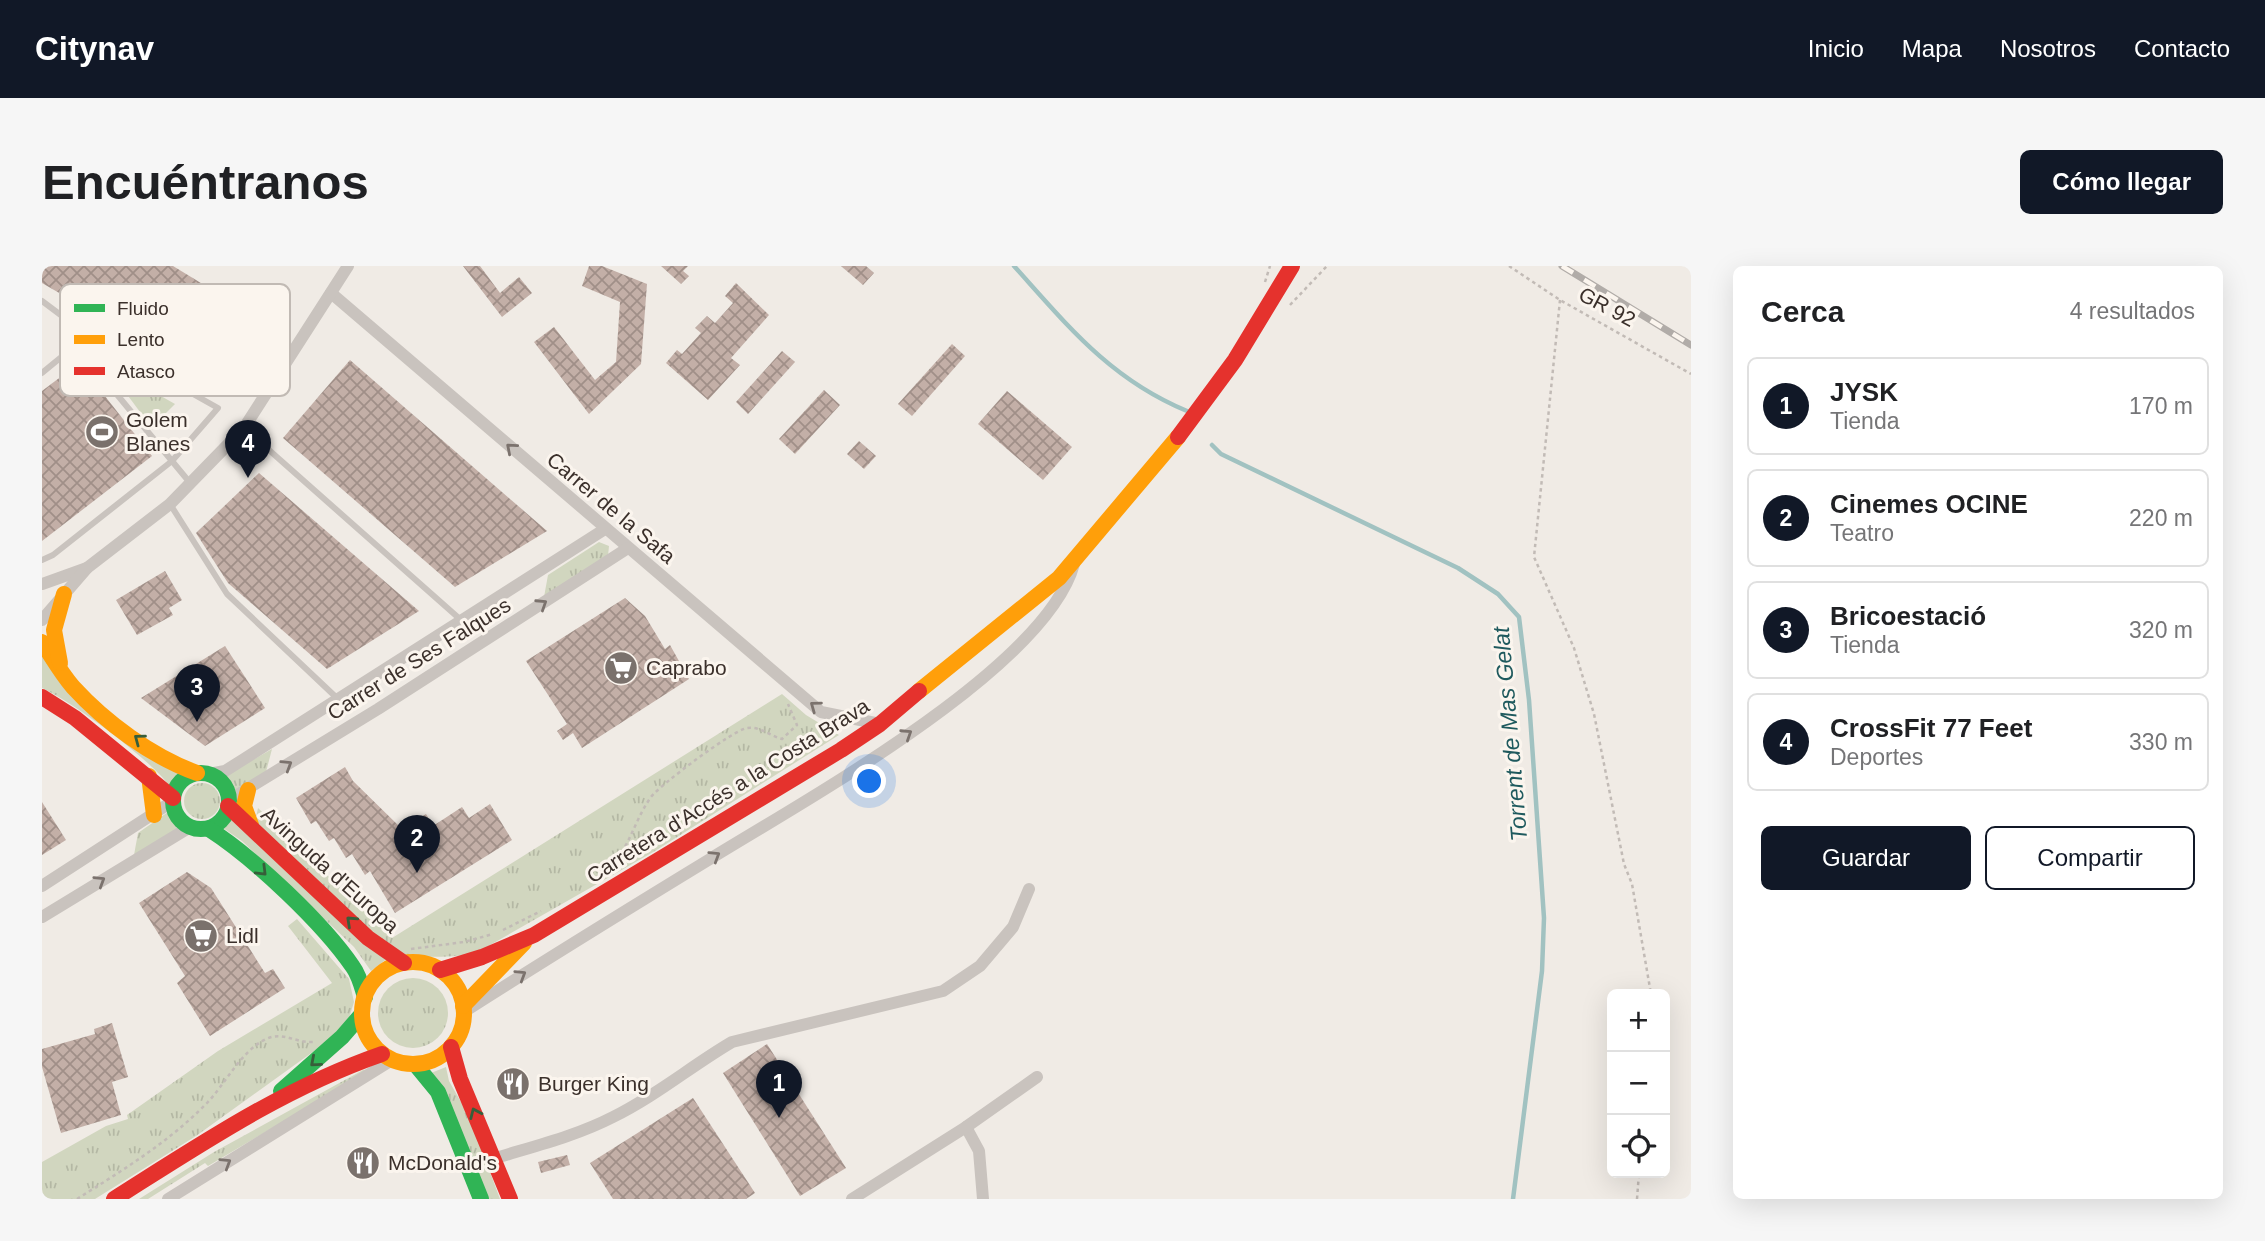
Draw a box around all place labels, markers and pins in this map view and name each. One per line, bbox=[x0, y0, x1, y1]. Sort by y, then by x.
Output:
place label: Golem Blanes bbox=[126, 408, 190, 455]
sports icon: Golem Blanes bbox=[83, 413, 121, 451]
pin: 4 bbox=[225, 420, 271, 478]
supermarket icon: Caprabo bbox=[602, 649, 640, 687]
place label: Caprabo bbox=[646, 656, 727, 679]
pin: 3 bbox=[174, 664, 220, 722]
pin: 2 bbox=[394, 815, 440, 873]
supermarket icon: Lidl bbox=[182, 917, 220, 955]
place label: Lidl bbox=[226, 924, 259, 947]
pin: 1 bbox=[756, 1060, 802, 1118]
restaurant icon: Burger King bbox=[494, 1065, 532, 1103]
place label: Burger King bbox=[538, 1072, 649, 1095]
restaurant icon: McDonald's bbox=[344, 1144, 382, 1182]
place label: McDonald's bbox=[388, 1151, 497, 1174]

